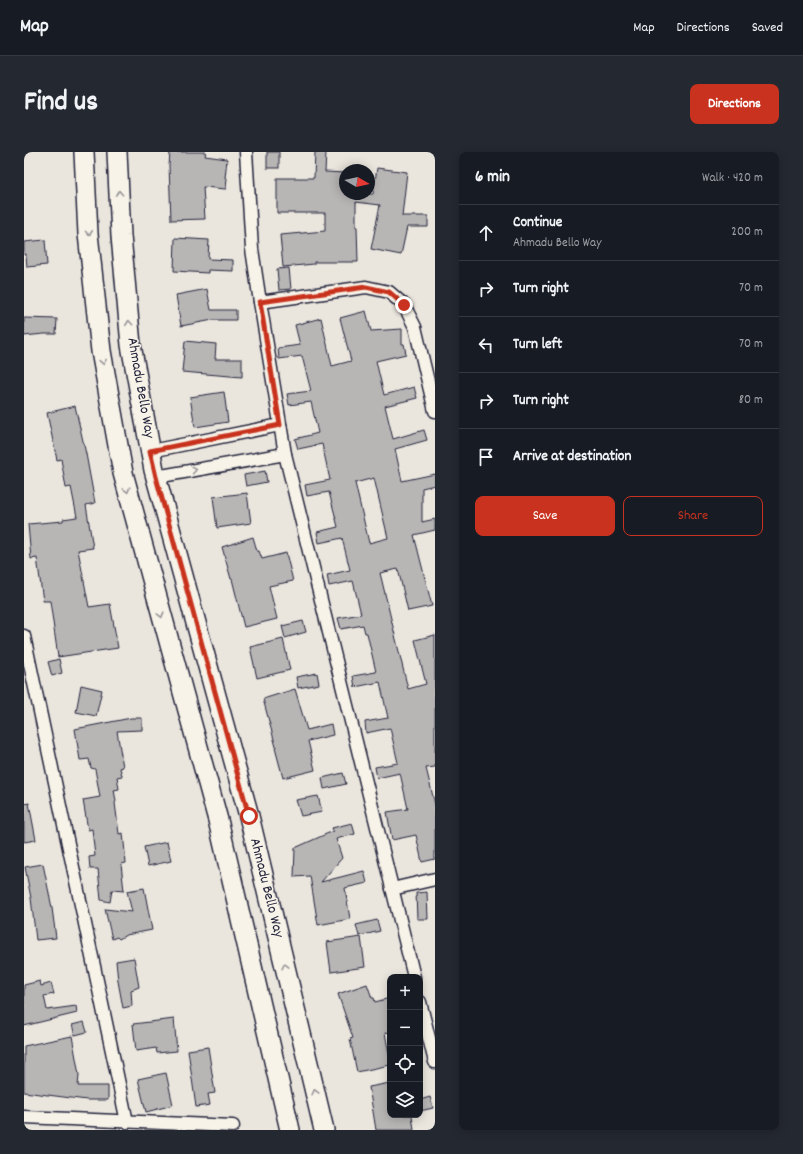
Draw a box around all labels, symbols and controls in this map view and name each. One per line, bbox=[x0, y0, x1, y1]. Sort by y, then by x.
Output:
text: Map bbox=[20, 14, 49, 41]
text: Map bbox=[633, 18, 655, 38]
text: Directions bbox=[677, 18, 730, 38]
text: Saved bbox=[752, 18, 783, 38]
text: Find us bbox=[24, 84, 98, 124]
button: Directions bbox=[690, 84, 779, 124]
north arrow bbox=[339, 164, 375, 200]
text: 6 min bbox=[475, 166, 510, 190]
text: Walk · 420 m bbox=[702, 169, 763, 188]
one-way arrow bbox=[114, 190, 123, 196]
text: Continue bbox=[513, 212, 562, 234]
icon: ahead bbox=[475, 222, 497, 244]
text: 200 m bbox=[731, 223, 763, 242]
one-way arrow bbox=[84, 230, 93, 236]
text: Ahmadu Bello Way bbox=[513, 234, 601, 253]
icon: right bbox=[475, 278, 497, 300]
text: Turn right bbox=[513, 278, 569, 300]
text: 70 m bbox=[739, 279, 763, 298]
route end bbox=[395, 296, 413, 314]
one-way arrow bbox=[125, 320, 134, 326]
icon: left bbox=[475, 334, 497, 356]
text: Turn left bbox=[513, 334, 562, 356]
text: 70 m bbox=[739, 335, 763, 354]
street label: Ahmadu Bello Way bbox=[120, 336, 160, 441]
one-way arrow bbox=[99, 359, 107, 365]
icon: right bbox=[475, 390, 497, 412]
text: Turn right bbox=[513, 390, 569, 412]
text: 80 m bbox=[739, 391, 763, 410]
icon: arrive bbox=[475, 446, 497, 468]
text: Arrive at destination bbox=[513, 446, 631, 468]
one-way arrow bbox=[191, 466, 197, 475]
one-way arrow bbox=[122, 486, 131, 493]
button: Save bbox=[475, 496, 615, 536]
button: Share bbox=[623, 496, 763, 536]
one-way arrow bbox=[157, 612, 165, 618]
route start bbox=[240, 807, 258, 825]
street label: Ahmadu Bello Way bbox=[243, 836, 289, 941]
one-way arrow bbox=[281, 962, 289, 969]
map controls bbox=[387, 974, 423, 1118]
button: + bbox=[387, 974, 423, 1010]
button: − bbox=[387, 1010, 423, 1046]
button: locate bbox=[387, 1046, 423, 1082]
button: layers bbox=[387, 1082, 423, 1118]
one-way arrow bbox=[311, 1089, 320, 1096]

